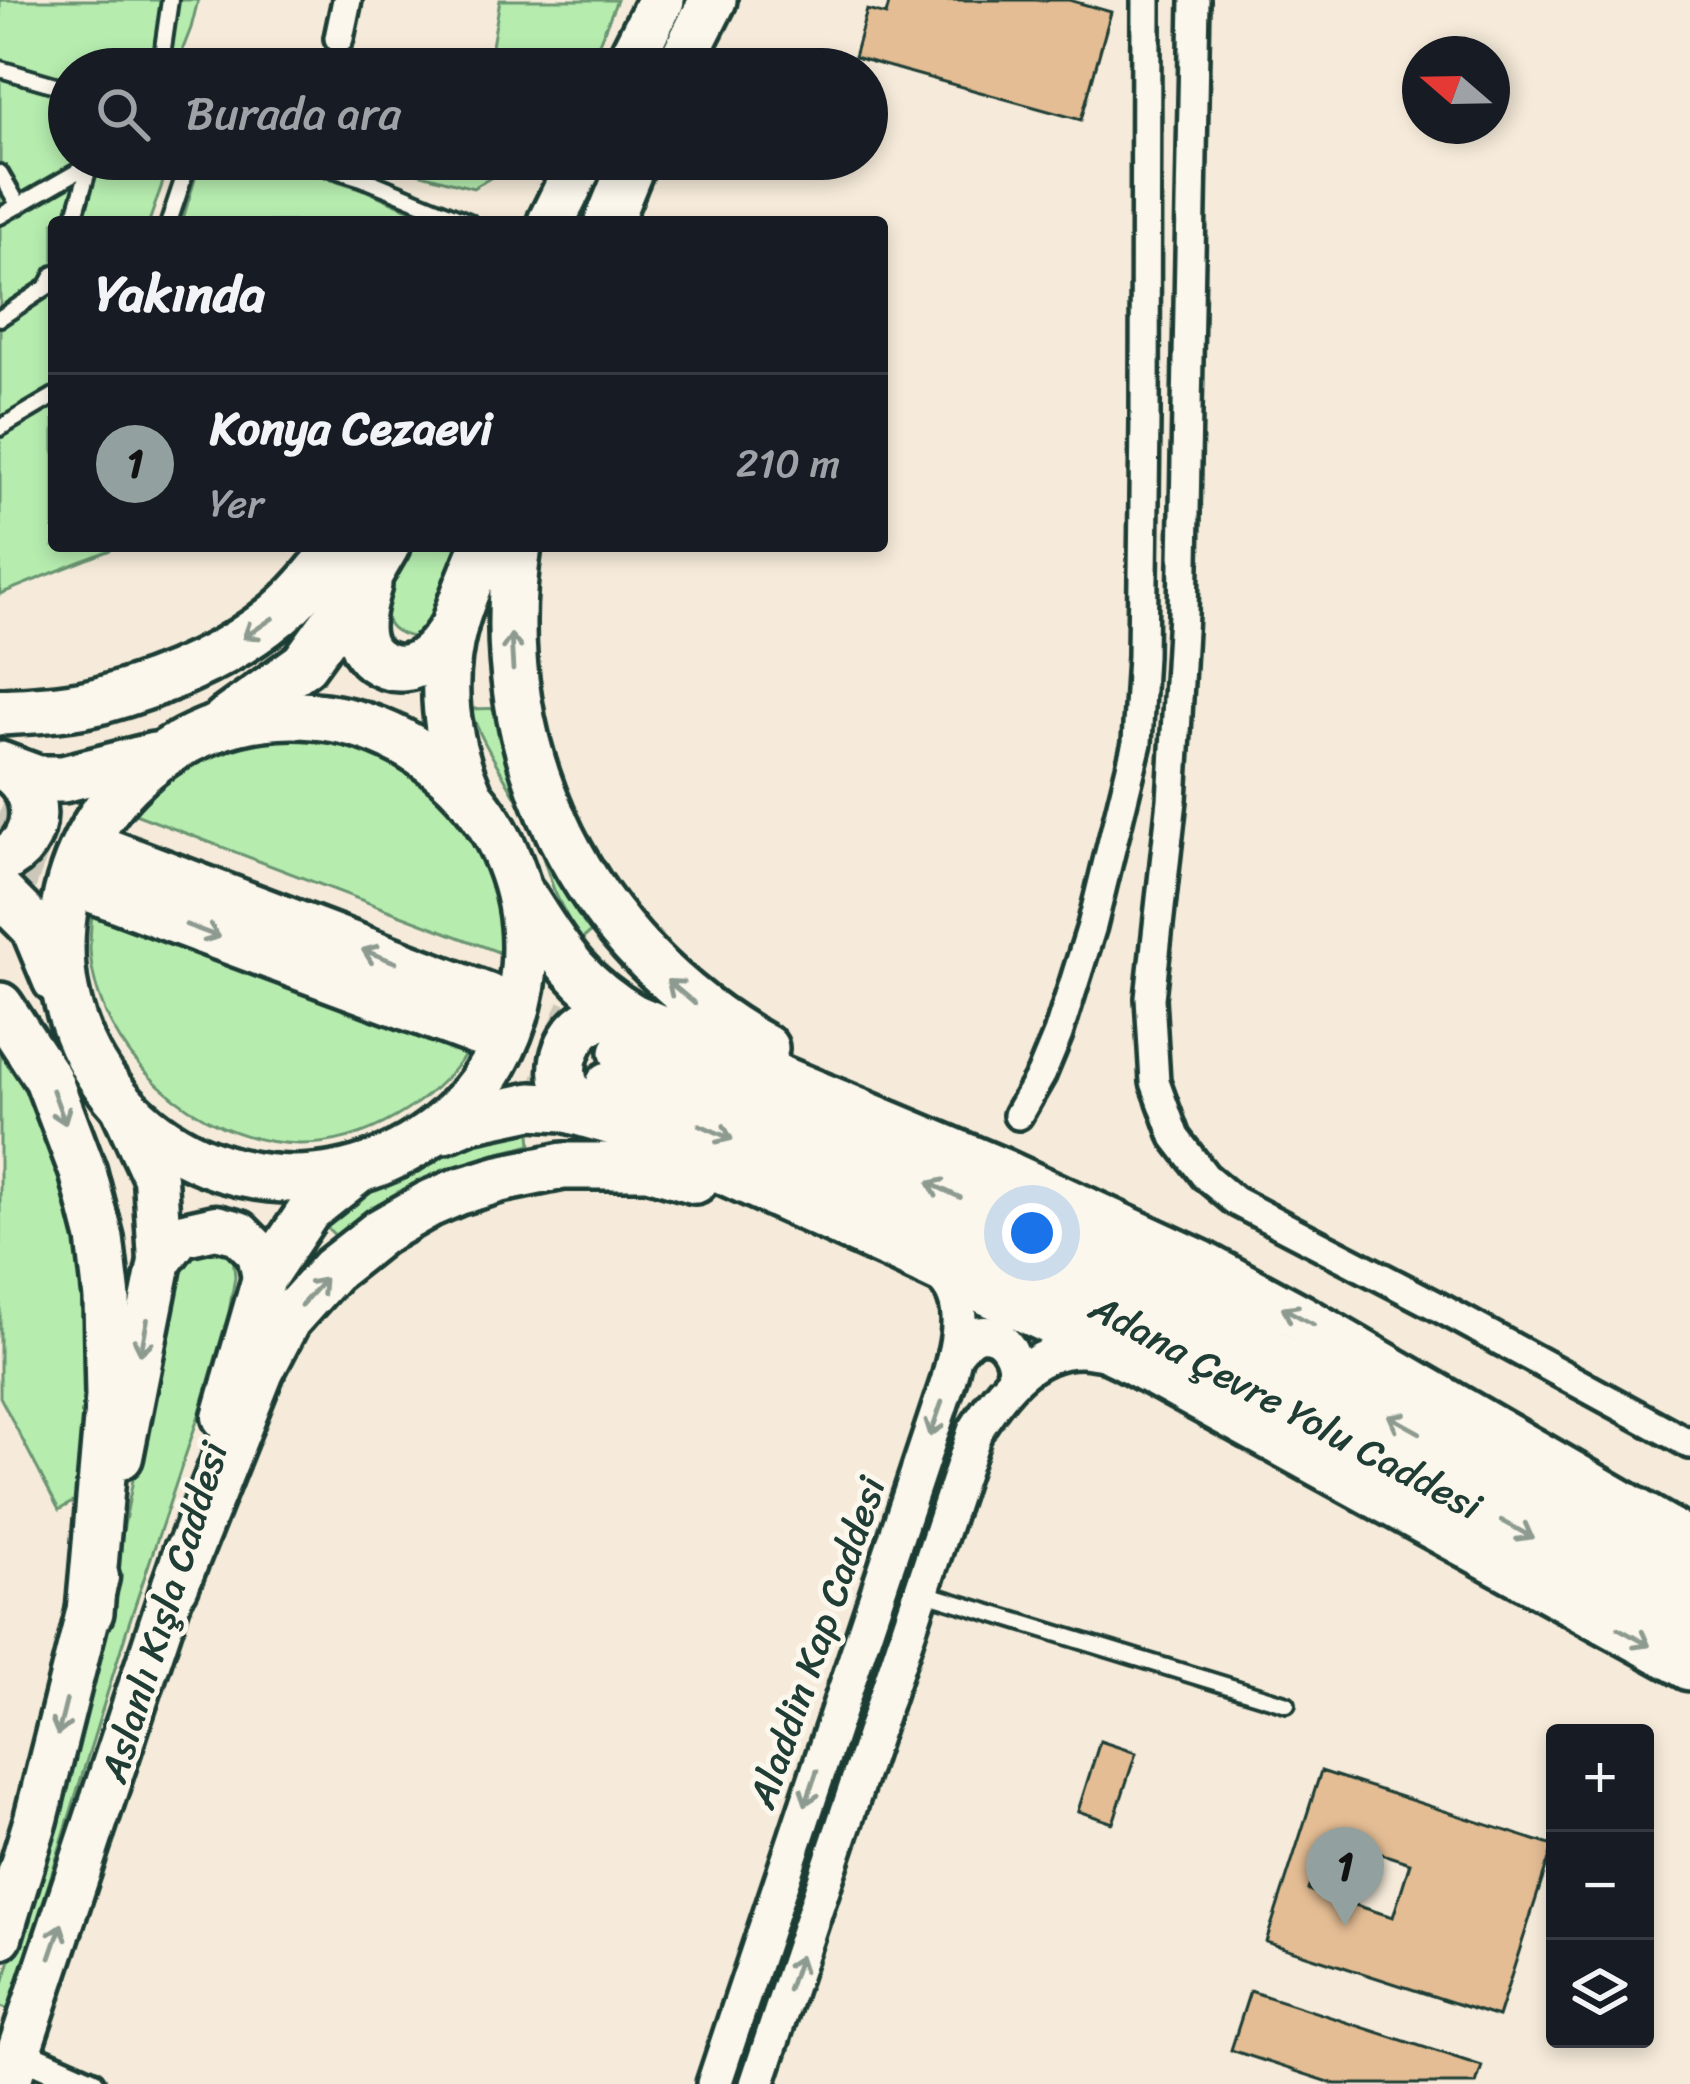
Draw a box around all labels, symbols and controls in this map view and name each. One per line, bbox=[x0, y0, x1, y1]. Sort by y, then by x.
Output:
north arrow bbox=[1402, 36, 1510, 144]
search box bbox=[48, 48, 888, 180]
text: Burada ara bbox=[186, 74, 401, 154]
icon: search bbox=[90, 81, 156, 147]
text: Yakında bbox=[96, 249, 265, 339]
text: Konya Cezaevi bbox=[210, 389, 492, 469]
text: 1 bbox=[127, 429, 143, 498]
text: 210 m bbox=[736, 429, 840, 498]
text: Yer bbox=[210, 469, 263, 538]
one-way arrow bbox=[241, 615, 275, 640]
one-way arrow bbox=[500, 633, 523, 672]
one-way arrow bbox=[184, 921, 221, 943]
one-way arrow bbox=[361, 943, 398, 965]
one-way arrow bbox=[666, 978, 697, 1006]
one-way arrow bbox=[49, 1087, 71, 1124]
one-way arrow bbox=[697, 1123, 733, 1145]
one-way arrow bbox=[927, 1177, 963, 1199]
your location bbox=[1002, 1203, 1062, 1263]
street label: Adana Çevre Yolu Caddesi bbox=[1076, 1273, 1496, 1540]
one-way arrow bbox=[299, 1277, 326, 1307]
one-way arrow bbox=[1281, 1304, 1316, 1328]
one-way arrow bbox=[132, 1317, 154, 1356]
one-way arrow bbox=[923, 1399, 945, 1437]
one-way arrow bbox=[1387, 1412, 1422, 1435]
street label: Aslanlı Kışla Caddesi bbox=[79, 1432, 248, 1792]
street label: Aladdin Kap Caddesi bbox=[727, 1466, 906, 1818]
one-way arrow bbox=[1498, 1518, 1533, 1541]
one-way arrow bbox=[1616, 1626, 1651, 1649]
one-way arrow bbox=[50, 1699, 72, 1737]
map controls bbox=[1546, 1724, 1654, 2048]
button: + bbox=[1546, 1724, 1654, 1832]
one-way arrow bbox=[799, 1769, 820, 1806]
pin: 1 bbox=[1306, 1827, 1384, 1926]
button: − bbox=[1546, 1832, 1654, 1940]
one-way arrow bbox=[47, 1923, 68, 1960]
button: layers bbox=[1546, 1940, 1654, 2048]
one-way arrow bbox=[785, 1955, 806, 1992]

